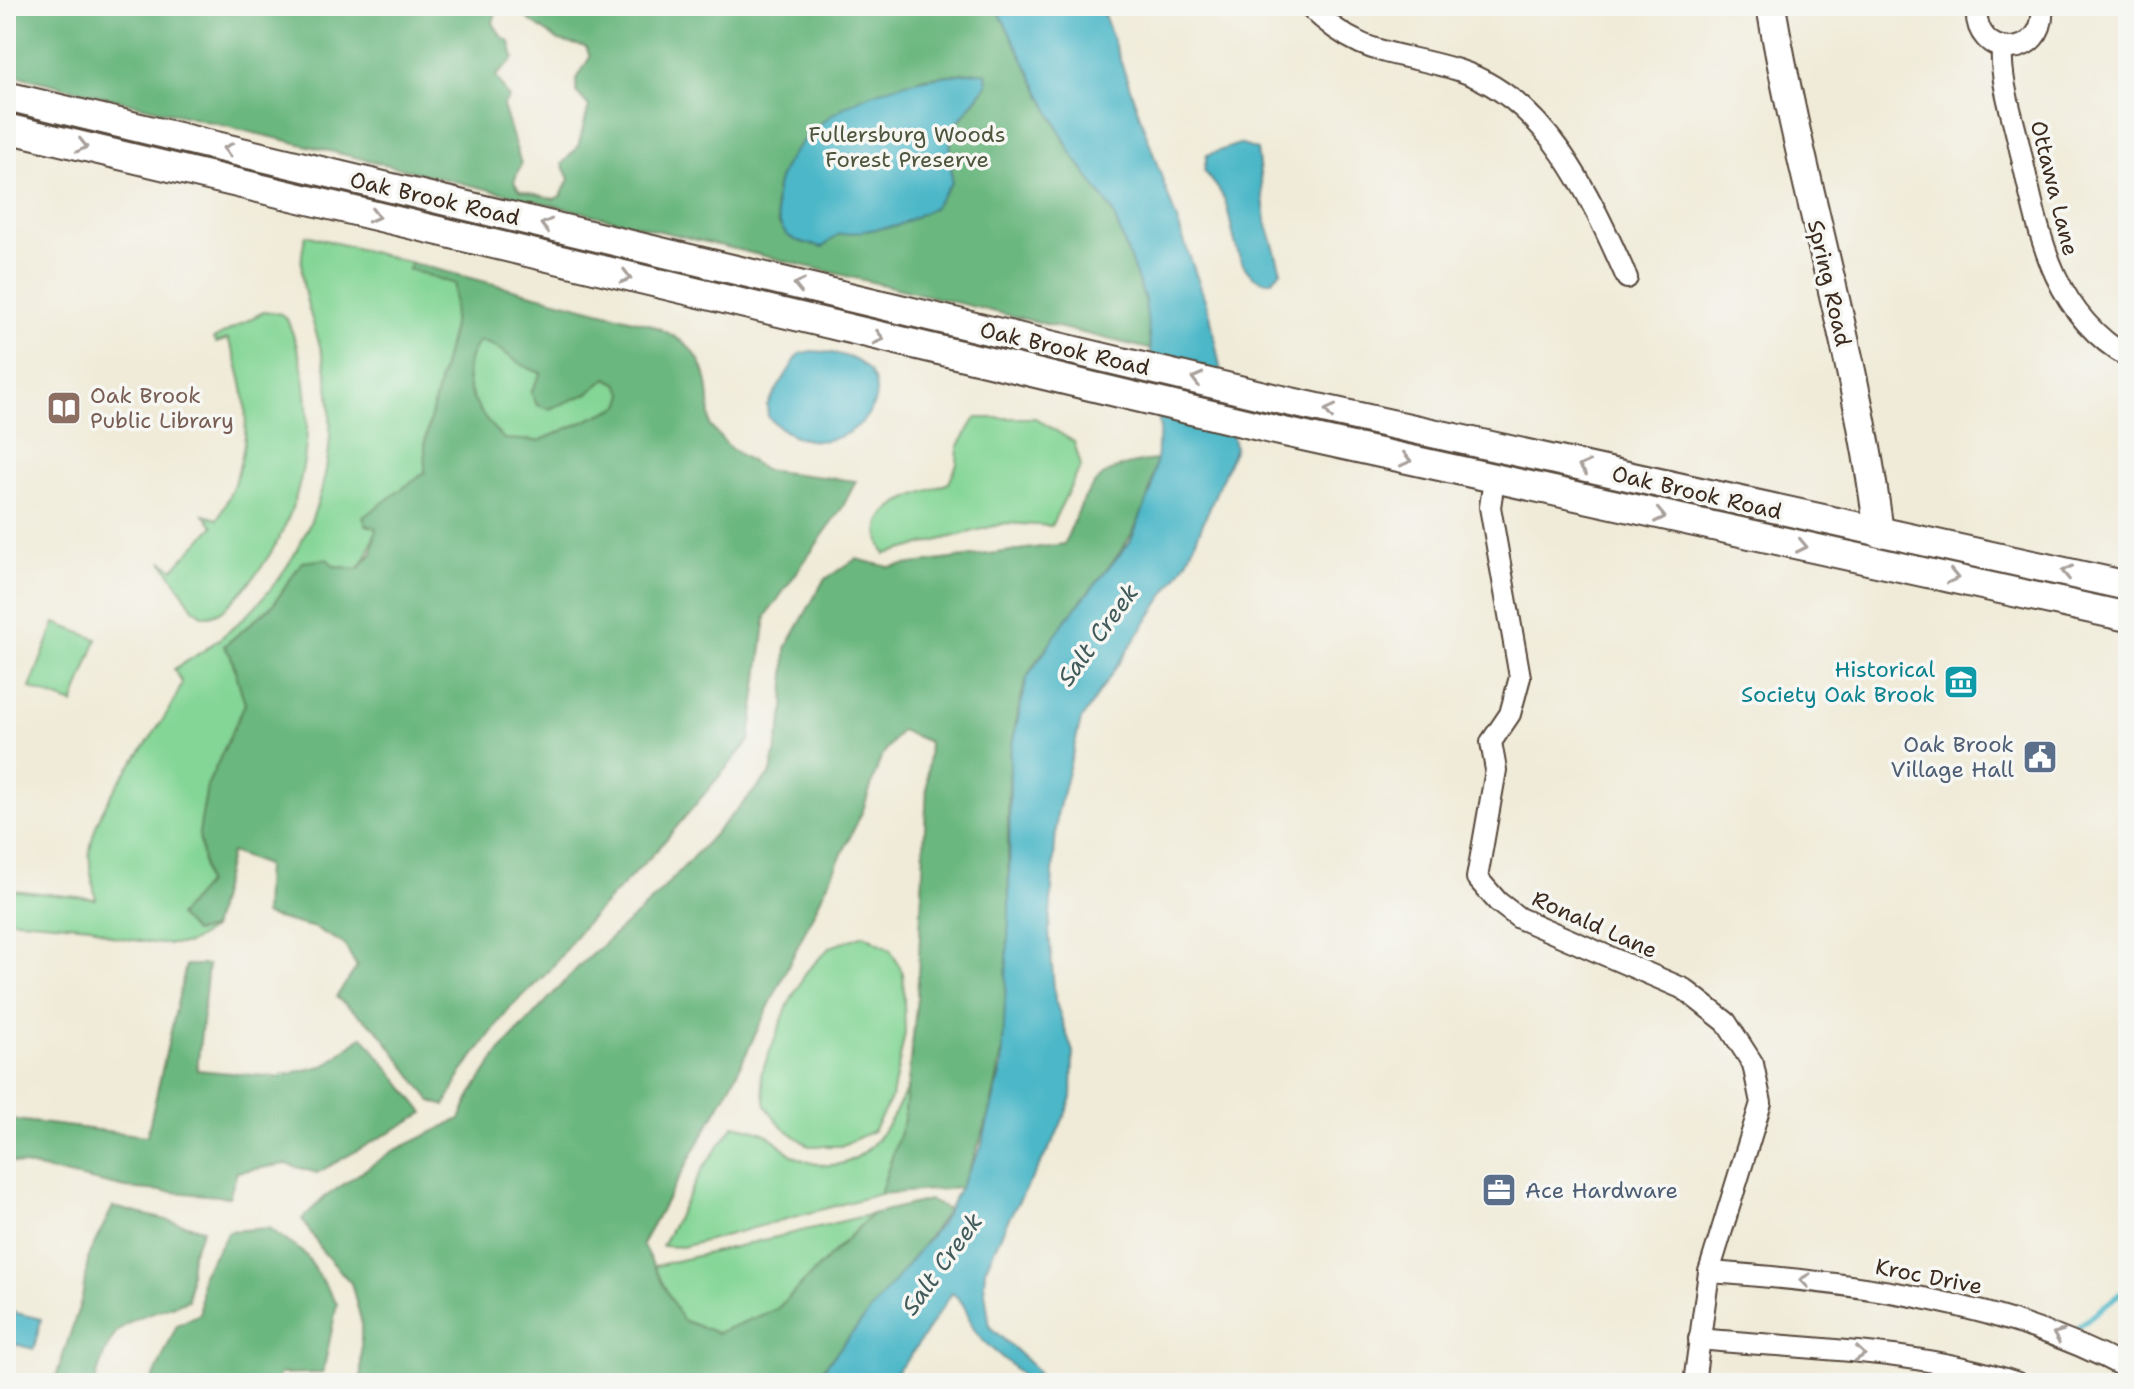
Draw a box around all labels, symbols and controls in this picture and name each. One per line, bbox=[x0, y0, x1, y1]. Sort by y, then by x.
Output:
street label: Ottawa Lane bbox=[2024, 117, 2085, 259]
park label: Fullersburg Woods Forest Preserve bbox=[808, 120, 1006, 174]
one-way arrow bbox=[75, 137, 88, 154]
one-way arrow bbox=[222, 141, 235, 158]
street label: Oak Brook Road bbox=[347, 165, 523, 232]
one-way arrow bbox=[366, 207, 380, 224]
one-way arrow bbox=[540, 217, 553, 234]
street label: Spring Road bbox=[1801, 217, 1858, 349]
one-way arrow bbox=[619, 268, 633, 285]
one-way arrow bbox=[793, 277, 806, 294]
street label: Oak Brook Road bbox=[977, 315, 1153, 382]
one-way arrow bbox=[872, 329, 886, 346]
one-way arrow bbox=[1190, 372, 1204, 389]
place label: Oak Brook Public Library bbox=[90, 381, 234, 435]
library icon: Oak Brook Public Library bbox=[45, 389, 83, 427]
one-way arrow bbox=[1324, 403, 1338, 420]
one-way arrow bbox=[1399, 451, 1412, 468]
one-way arrow bbox=[1578, 459, 1592, 476]
street label: Oak Brook Road bbox=[1609, 459, 1785, 526]
one-way arrow bbox=[1653, 507, 1666, 524]
one-way arrow bbox=[1795, 537, 1809, 554]
one-way arrow bbox=[2060, 564, 2074, 581]
one-way arrow bbox=[1945, 568, 1959, 585]
water label: Salt Creek bbox=[1050, 577, 1146, 693]
place label: Historical Society Oak Brook bbox=[1741, 655, 1935, 709]
museum icon: Historical Society Oak Brook bbox=[1942, 663, 1980, 701]
place label: Oak Brook Village Hall bbox=[1891, 730, 2014, 784]
public building icon: Oak Brook Village Hall bbox=[2021, 738, 2059, 776]
street label: Ronald Lane bbox=[1528, 884, 1662, 965]
office icon: Ace Hardware bbox=[1480, 1171, 1518, 1209]
place label: Ace Hardware bbox=[1525, 1176, 1678, 1205]
water label: Salt Creek bbox=[894, 1206, 990, 1322]
street label: Kroc Drive bbox=[1873, 1252, 1985, 1301]
one-way arrow bbox=[1798, 1272, 1812, 1289]
one-way arrow bbox=[2052, 1329, 2066, 1345]
one-way arrow bbox=[1854, 1345, 1867, 1362]

